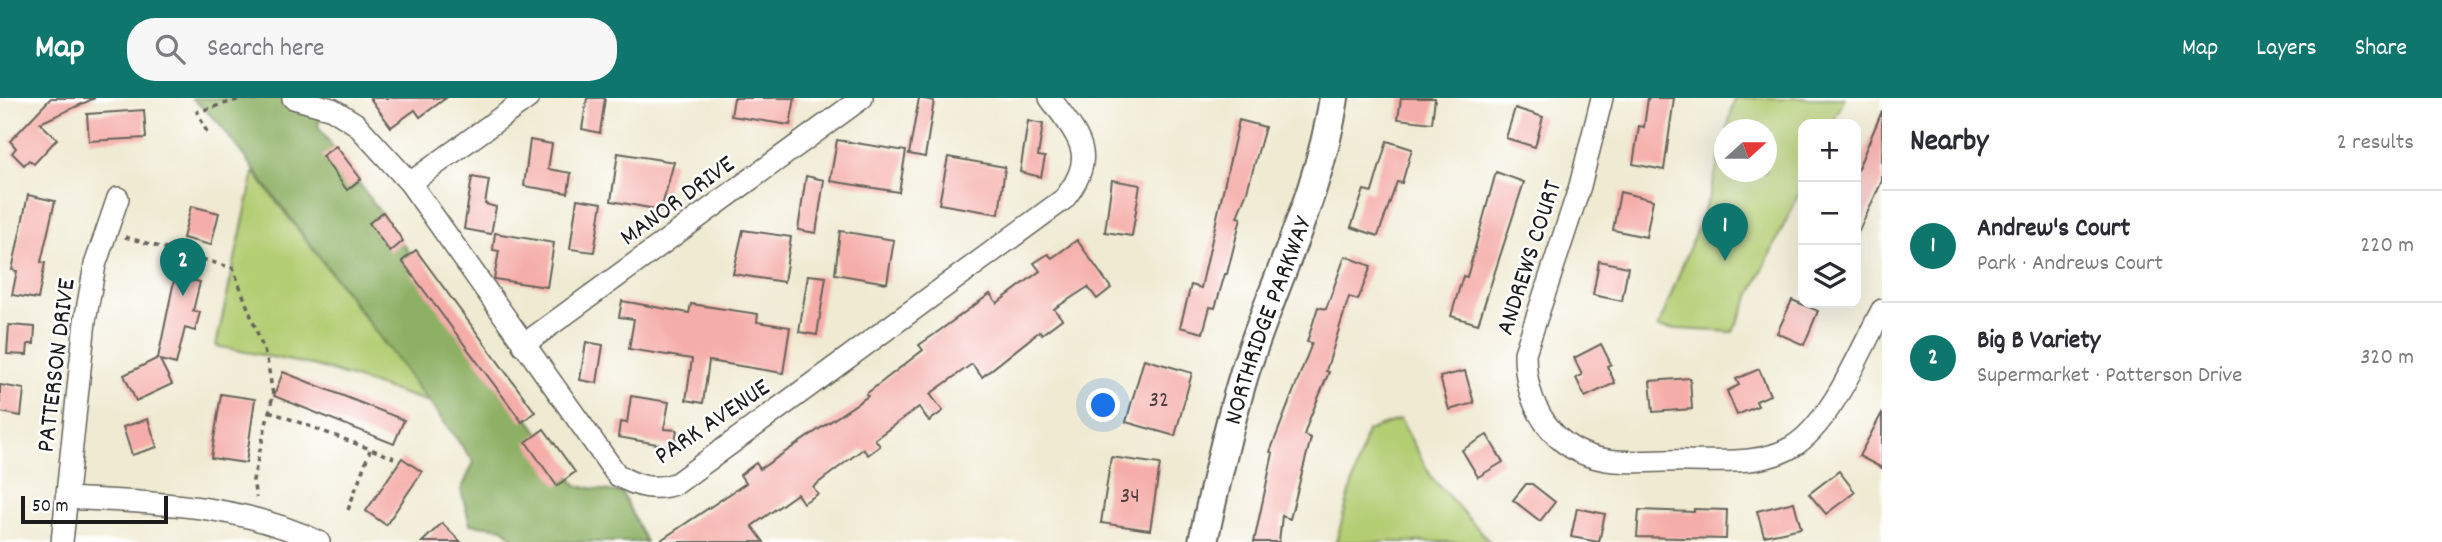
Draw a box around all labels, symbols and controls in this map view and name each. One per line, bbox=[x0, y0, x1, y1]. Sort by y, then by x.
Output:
search box bbox=[127, 18, 617, 81]
text: Map bbox=[35, 26, 85, 73]
icon: search bbox=[151, 30, 189, 68]
text: Search here bbox=[207, 31, 325, 68]
text: Map bbox=[2182, 32, 2218, 66]
text: Layers bbox=[2256, 32, 2317, 66]
text: Share bbox=[2355, 32, 2407, 66]
north arrow bbox=[1714, 119, 1777, 182]
map controls bbox=[1798, 119, 1861, 308]
button: + bbox=[1798, 119, 1861, 182]
text: Nearby bbox=[1910, 122, 1988, 165]
text: 2 results bbox=[2337, 127, 2414, 160]
street label: MANOR DRIVE bbox=[613, 147, 743, 256]
street label: ANDREWS COURT bbox=[1488, 175, 1573, 340]
button: − bbox=[1798, 182, 1861, 245]
pin: 1 bbox=[1702, 203, 1748, 261]
street label: NORTHRIDGE PARKWAY bbox=[1216, 211, 1323, 429]
text: Andrew's Court bbox=[1977, 211, 2130, 248]
text: 1 bbox=[1930, 230, 1936, 263]
text: 220 m bbox=[2360, 230, 2414, 263]
pin: 2 bbox=[160, 238, 206, 296]
button: layers bbox=[1798, 245, 1861, 308]
text: Park · Andrews Court bbox=[1977, 248, 2163, 281]
street label: PATTERSON DRIVE bbox=[28, 276, 87, 454]
text: Big B Variety bbox=[1977, 323, 2100, 360]
text: 2 bbox=[1928, 342, 1938, 375]
text: 320 m bbox=[2360, 342, 2414, 375]
text: Supermarket · Patterson Drive bbox=[1977, 360, 2242, 393]
street label: PARK AVENUE bbox=[648, 370, 778, 475]
house number: 32 bbox=[1149, 385, 1169, 418]
your location bbox=[1086, 388, 1120, 422]
house number: 34 bbox=[1120, 481, 1140, 514]
scale bar bbox=[21, 493, 168, 525]
text: 50 m bbox=[32, 494, 69, 521]

